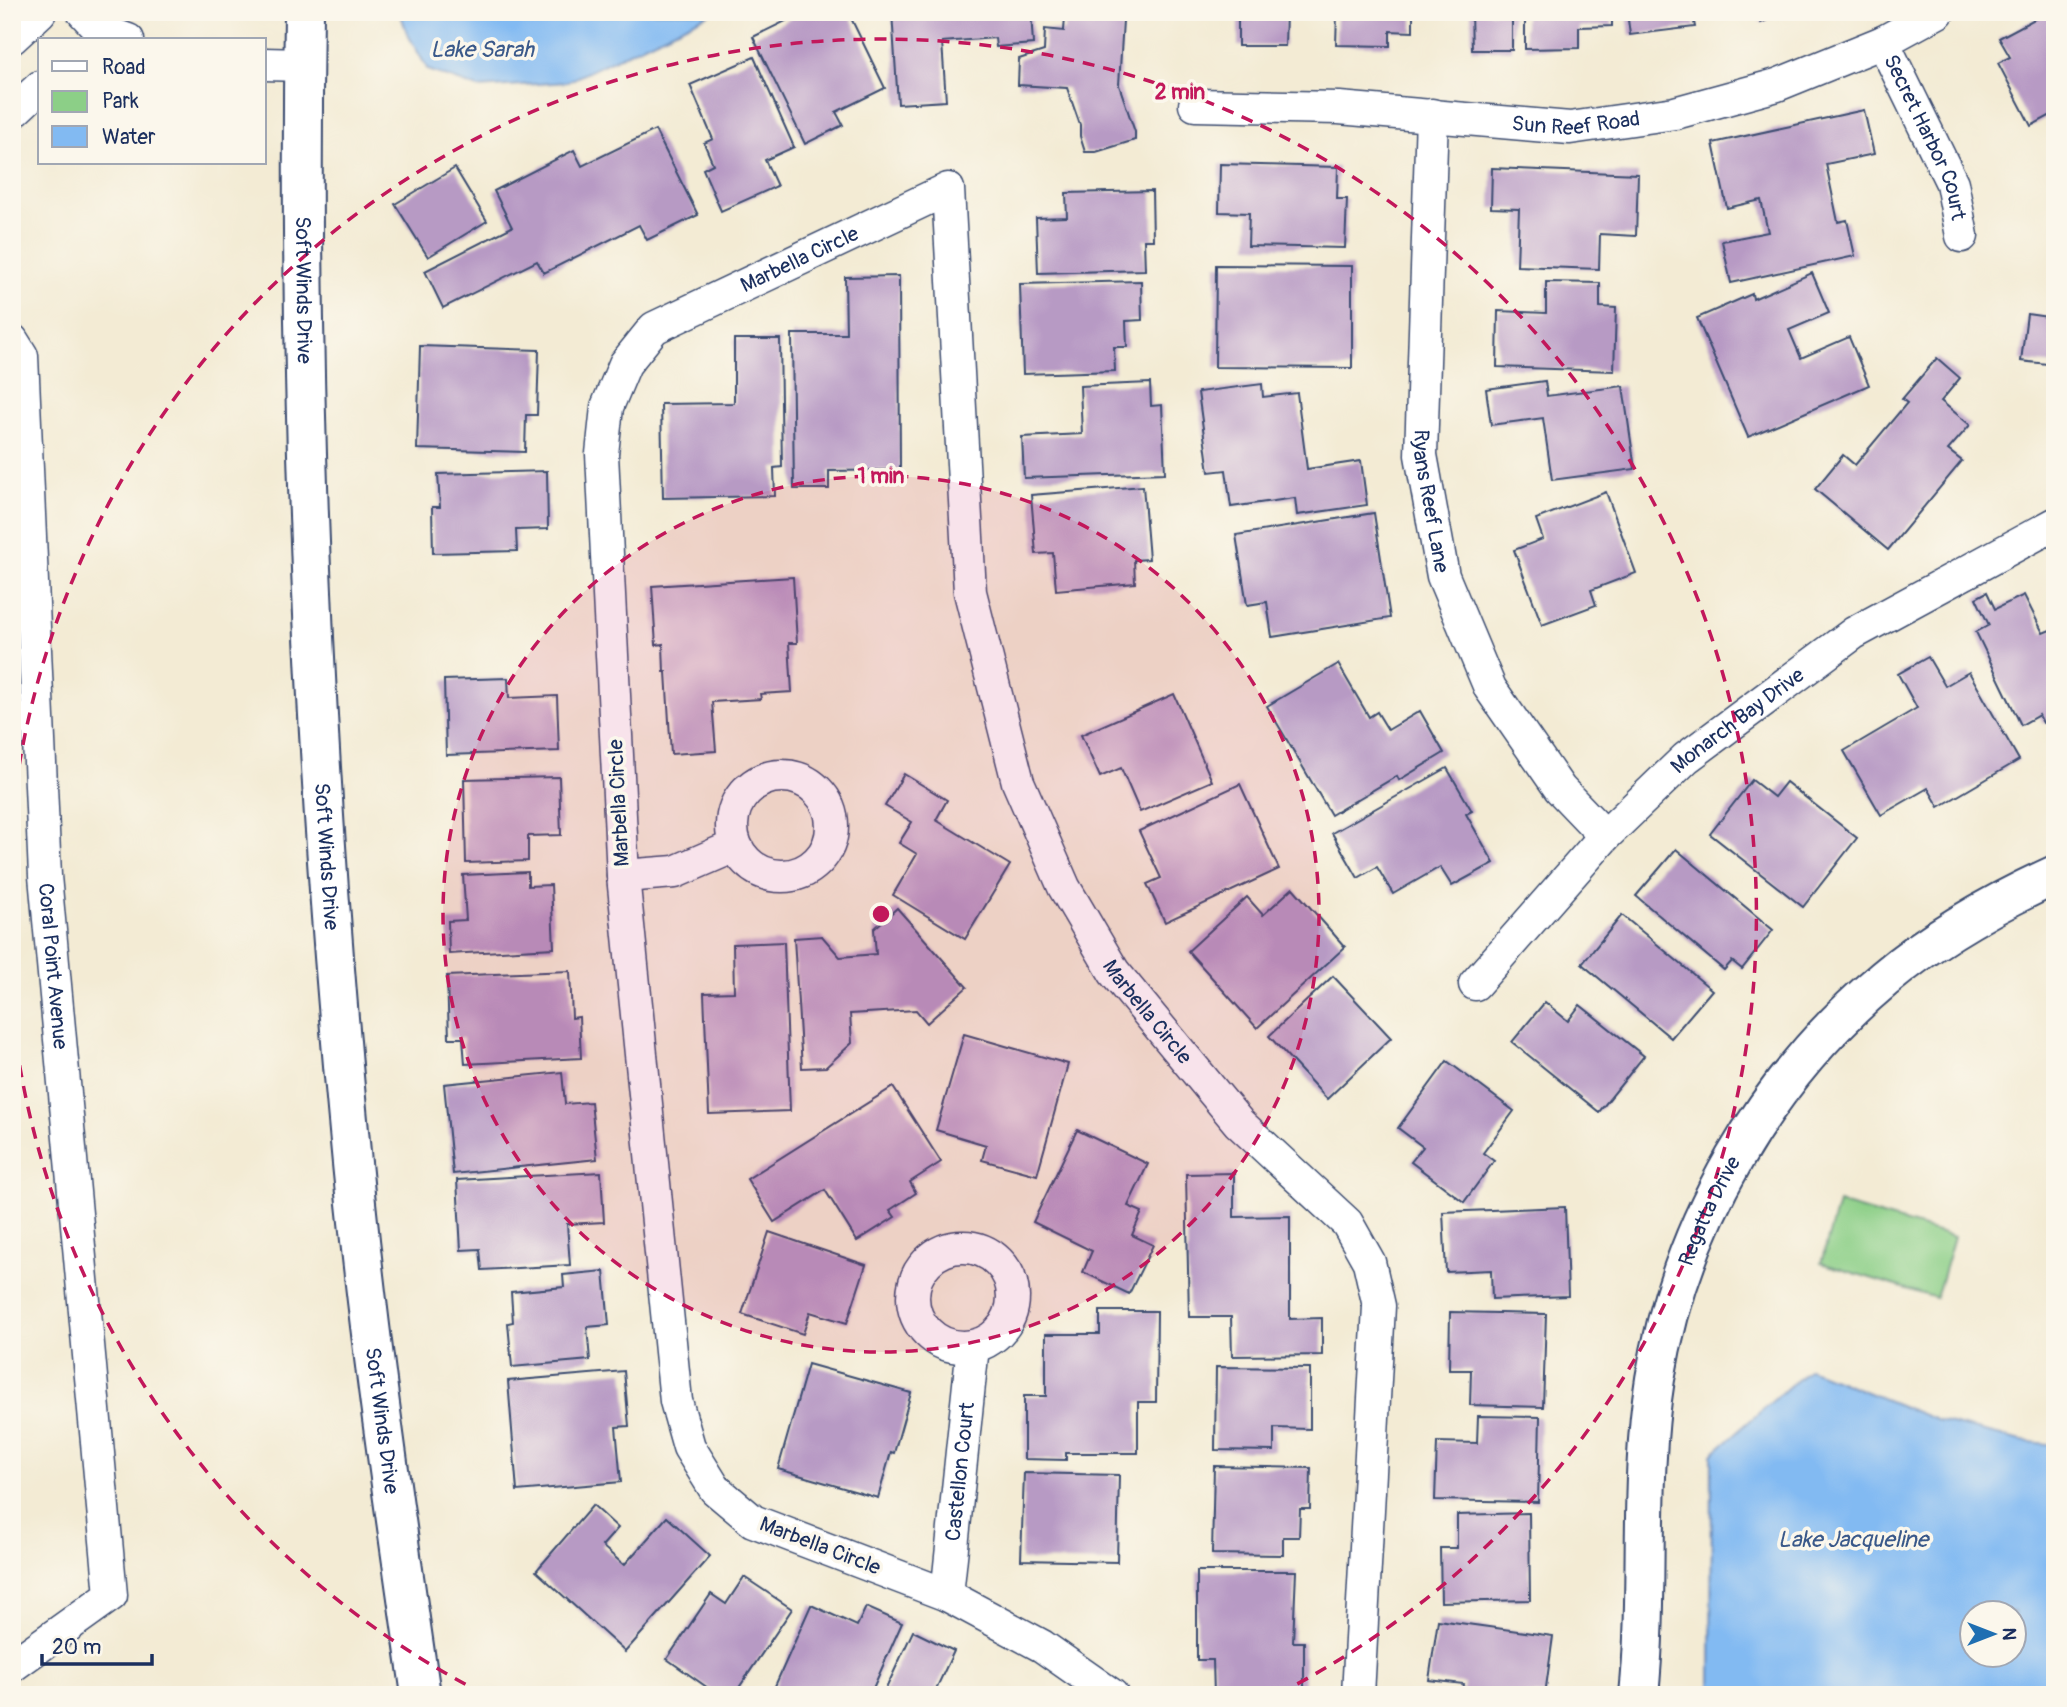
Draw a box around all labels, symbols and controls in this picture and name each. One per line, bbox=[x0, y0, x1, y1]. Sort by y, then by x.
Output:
water label: Lake Sarah bbox=[430, 35, 535, 64]
legend bbox=[38, 38, 266, 164]
street label: Secret Harbor Court bbox=[1878, 50, 1972, 223]
text: Road bbox=[102, 54, 146, 81]
text: 2 min bbox=[1155, 79, 1205, 106]
text: Park bbox=[102, 88, 139, 115]
street label: Sun Reef Road bbox=[1511, 105, 1642, 142]
text: Water bbox=[102, 124, 156, 151]
street label: Soft Winds Drive bbox=[289, 216, 318, 365]
street label: Marbella Circle bbox=[736, 219, 864, 299]
street label: Ryans Reef Lane bbox=[1407, 429, 1456, 575]
text: 1 min bbox=[858, 463, 905, 490]
street label: Monarch Bay Drive bbox=[1665, 661, 1810, 779]
street label: Marbella Circle bbox=[602, 738, 636, 867]
street label: Soft Winds Drive bbox=[308, 782, 345, 932]
street label: Coral Point Avenue bbox=[32, 882, 74, 1051]
centre of rings bbox=[869, 902, 893, 926]
street label: Marbella Circle bbox=[1096, 955, 1199, 1070]
street label: Regatta Drive bbox=[1672, 1150, 1747, 1270]
street label: Soft Winds Drive bbox=[359, 1346, 406, 1496]
street label: Castellon Court bbox=[939, 1400, 981, 1542]
street label: Marbella Circle bbox=[756, 1511, 885, 1582]
water label: Lake Jacqueline bbox=[1778, 1525, 1931, 1554]
north arrow bbox=[1958, 1598, 2028, 1668]
scale bar bbox=[42, 1623, 152, 1667]
text: N bbox=[1997, 1628, 2021, 1641]
text: 20 m bbox=[52, 1634, 101, 1661]

